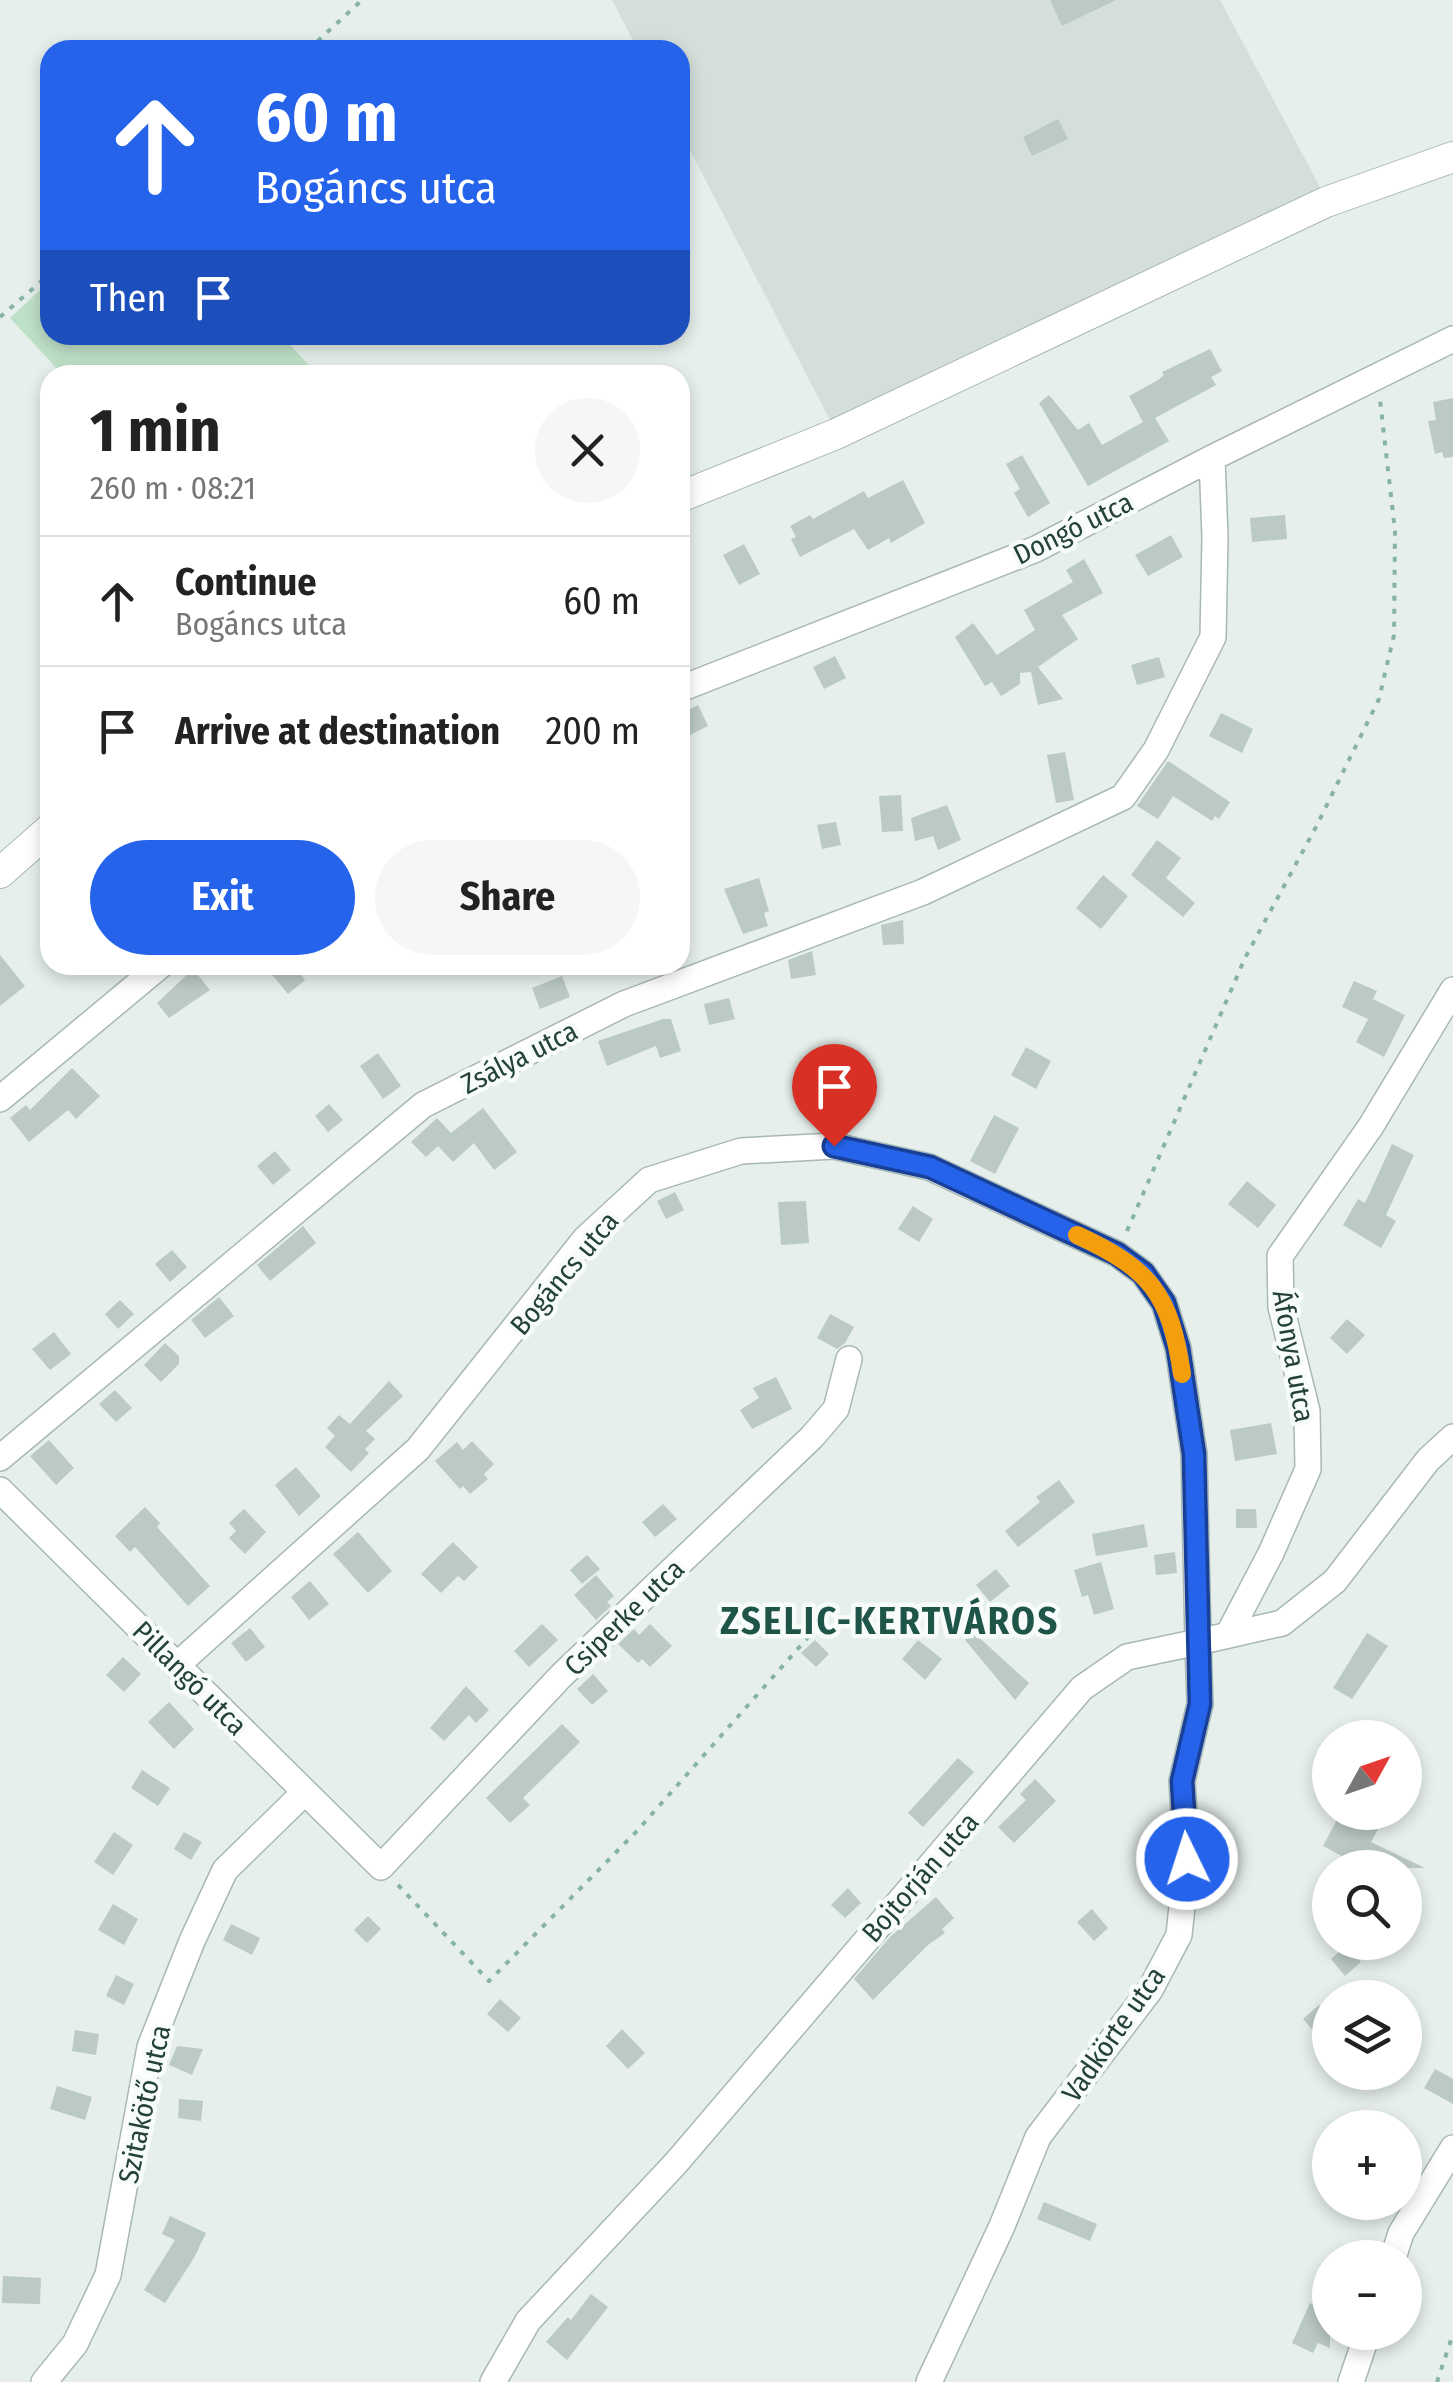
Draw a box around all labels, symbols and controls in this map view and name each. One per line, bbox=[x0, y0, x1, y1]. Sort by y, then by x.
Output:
text: 60 m bbox=[255, 76, 398, 160]
icon: ahead bbox=[90, 80, 220, 210]
text: Bogáncs utca bbox=[255, 161, 497, 215]
icon: arrive bbox=[186, 270, 241, 325]
text: Then bbox=[90, 275, 166, 321]
text: 1 min bbox=[90, 395, 221, 467]
button: close bbox=[535, 398, 640, 503]
text: 260 m · 08:21 bbox=[90, 469, 256, 507]
street label: Dongó utca bbox=[1008, 485, 1138, 571]
text: Continue bbox=[175, 559, 316, 605]
icon: ahead bbox=[90, 574, 145, 629]
text: 60 m bbox=[563, 578, 640, 624]
text: Bogáncs utca bbox=[175, 605, 347, 643]
icon: arrive bbox=[90, 704, 145, 759]
text: Arrive at destination bbox=[175, 708, 500, 754]
text: 200 m bbox=[545, 708, 640, 754]
button: Exit bbox=[90, 840, 355, 955]
button: Share bbox=[375, 840, 640, 955]
street label: Zsálya utca bbox=[455, 1014, 583, 1101]
pin bbox=[792, 1044, 877, 1147]
icon: arrive bbox=[807, 1059, 862, 1114]
street label: Bogáncs utca bbox=[503, 1205, 625, 1342]
street label: Áfonya utca bbox=[1266, 1287, 1321, 1425]
street label: Csiperke utca bbox=[558, 1552, 691, 1683]
district label: ZSELIC-KERTVÁROS bbox=[720, 1597, 1060, 1644]
street label: Pillangó utca bbox=[126, 1614, 254, 1742]
north arrow bbox=[1312, 1720, 1422, 1830]
map controls bbox=[1312, 1720, 1422, 2350]
street label: Bojtorján utca bbox=[855, 1806, 986, 1949]
position arrow bbox=[1135, 1807, 1239, 1911]
button: search bbox=[1312, 1850, 1422, 1960]
street label: Vadkörte utca bbox=[1055, 1960, 1172, 2108]
button: layers bbox=[1312, 1980, 1422, 2090]
street label: Szitakötő utca bbox=[112, 2022, 177, 2186]
button: + bbox=[1312, 2110, 1422, 2220]
button: − bbox=[1312, 2240, 1422, 2350]

